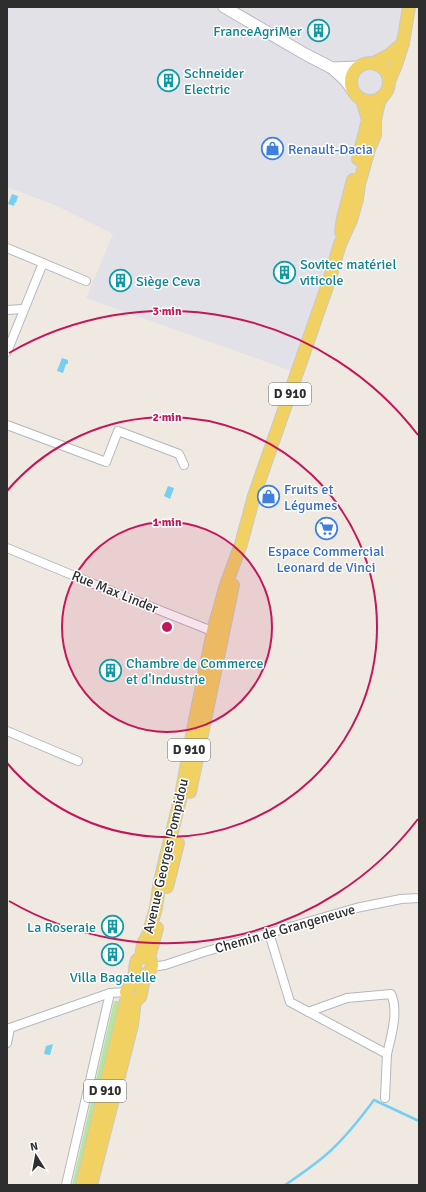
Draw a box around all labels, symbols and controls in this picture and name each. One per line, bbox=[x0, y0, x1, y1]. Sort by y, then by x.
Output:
building icon: FranceAgriMer bbox=[305, 18, 331, 44]
place label: FranceAgriMer bbox=[213, 23, 303, 40]
place label: Schneider Electric bbox=[184, 65, 245, 98]
building icon: Schneider Electric bbox=[156, 68, 182, 94]
shop icon: Renault-Dacia bbox=[260, 136, 286, 162]
place label: Renault-Dacia bbox=[288, 141, 373, 158]
place label: Sovitec matériel viticole bbox=[300, 256, 397, 289]
building icon: Sovitec matériel viticole bbox=[272, 259, 298, 285]
building icon: Siège Ceva bbox=[108, 268, 134, 294]
place label: Siège Ceva bbox=[136, 273, 201, 290]
text: 3 min bbox=[153, 304, 182, 319]
road number: D 910 bbox=[269, 383, 311, 405]
text: 2 min bbox=[153, 410, 182, 425]
place label: Fruits et Légumes bbox=[284, 481, 337, 514]
shop icon: Fruits et Légumes bbox=[256, 484, 282, 510]
text: 1 min bbox=[153, 515, 182, 530]
supermarket icon: Espace Commercial Leonard de Vinci bbox=[313, 516, 339, 542]
place label: Espace Commercial Leonard de Vinci bbox=[268, 543, 384, 576]
street label: Rue Max Linder bbox=[69, 567, 162, 617]
centre of rings bbox=[160, 620, 174, 634]
place label: Chambre de Commerce et d'Industrie bbox=[126, 655, 264, 688]
building icon: Chambre de Commerce et d'Industrie bbox=[98, 658, 124, 684]
road number: D 910 bbox=[168, 739, 210, 761]
street label: Avenue Georges Pompidou bbox=[140, 777, 192, 935]
street label: Chemin de Grangeneuve bbox=[213, 901, 357, 957]
building icon: La Roseraie bbox=[99, 914, 125, 940]
place label: La Roseraie bbox=[27, 919, 96, 936]
building icon: Villa Bagatelle bbox=[100, 942, 126, 968]
place label: Villa Bagatelle bbox=[70, 969, 156, 986]
road number: D 910 bbox=[84, 1080, 126, 1102]
north arrow bbox=[16, 1136, 56, 1176]
text: N bbox=[29, 1140, 39, 1154]

